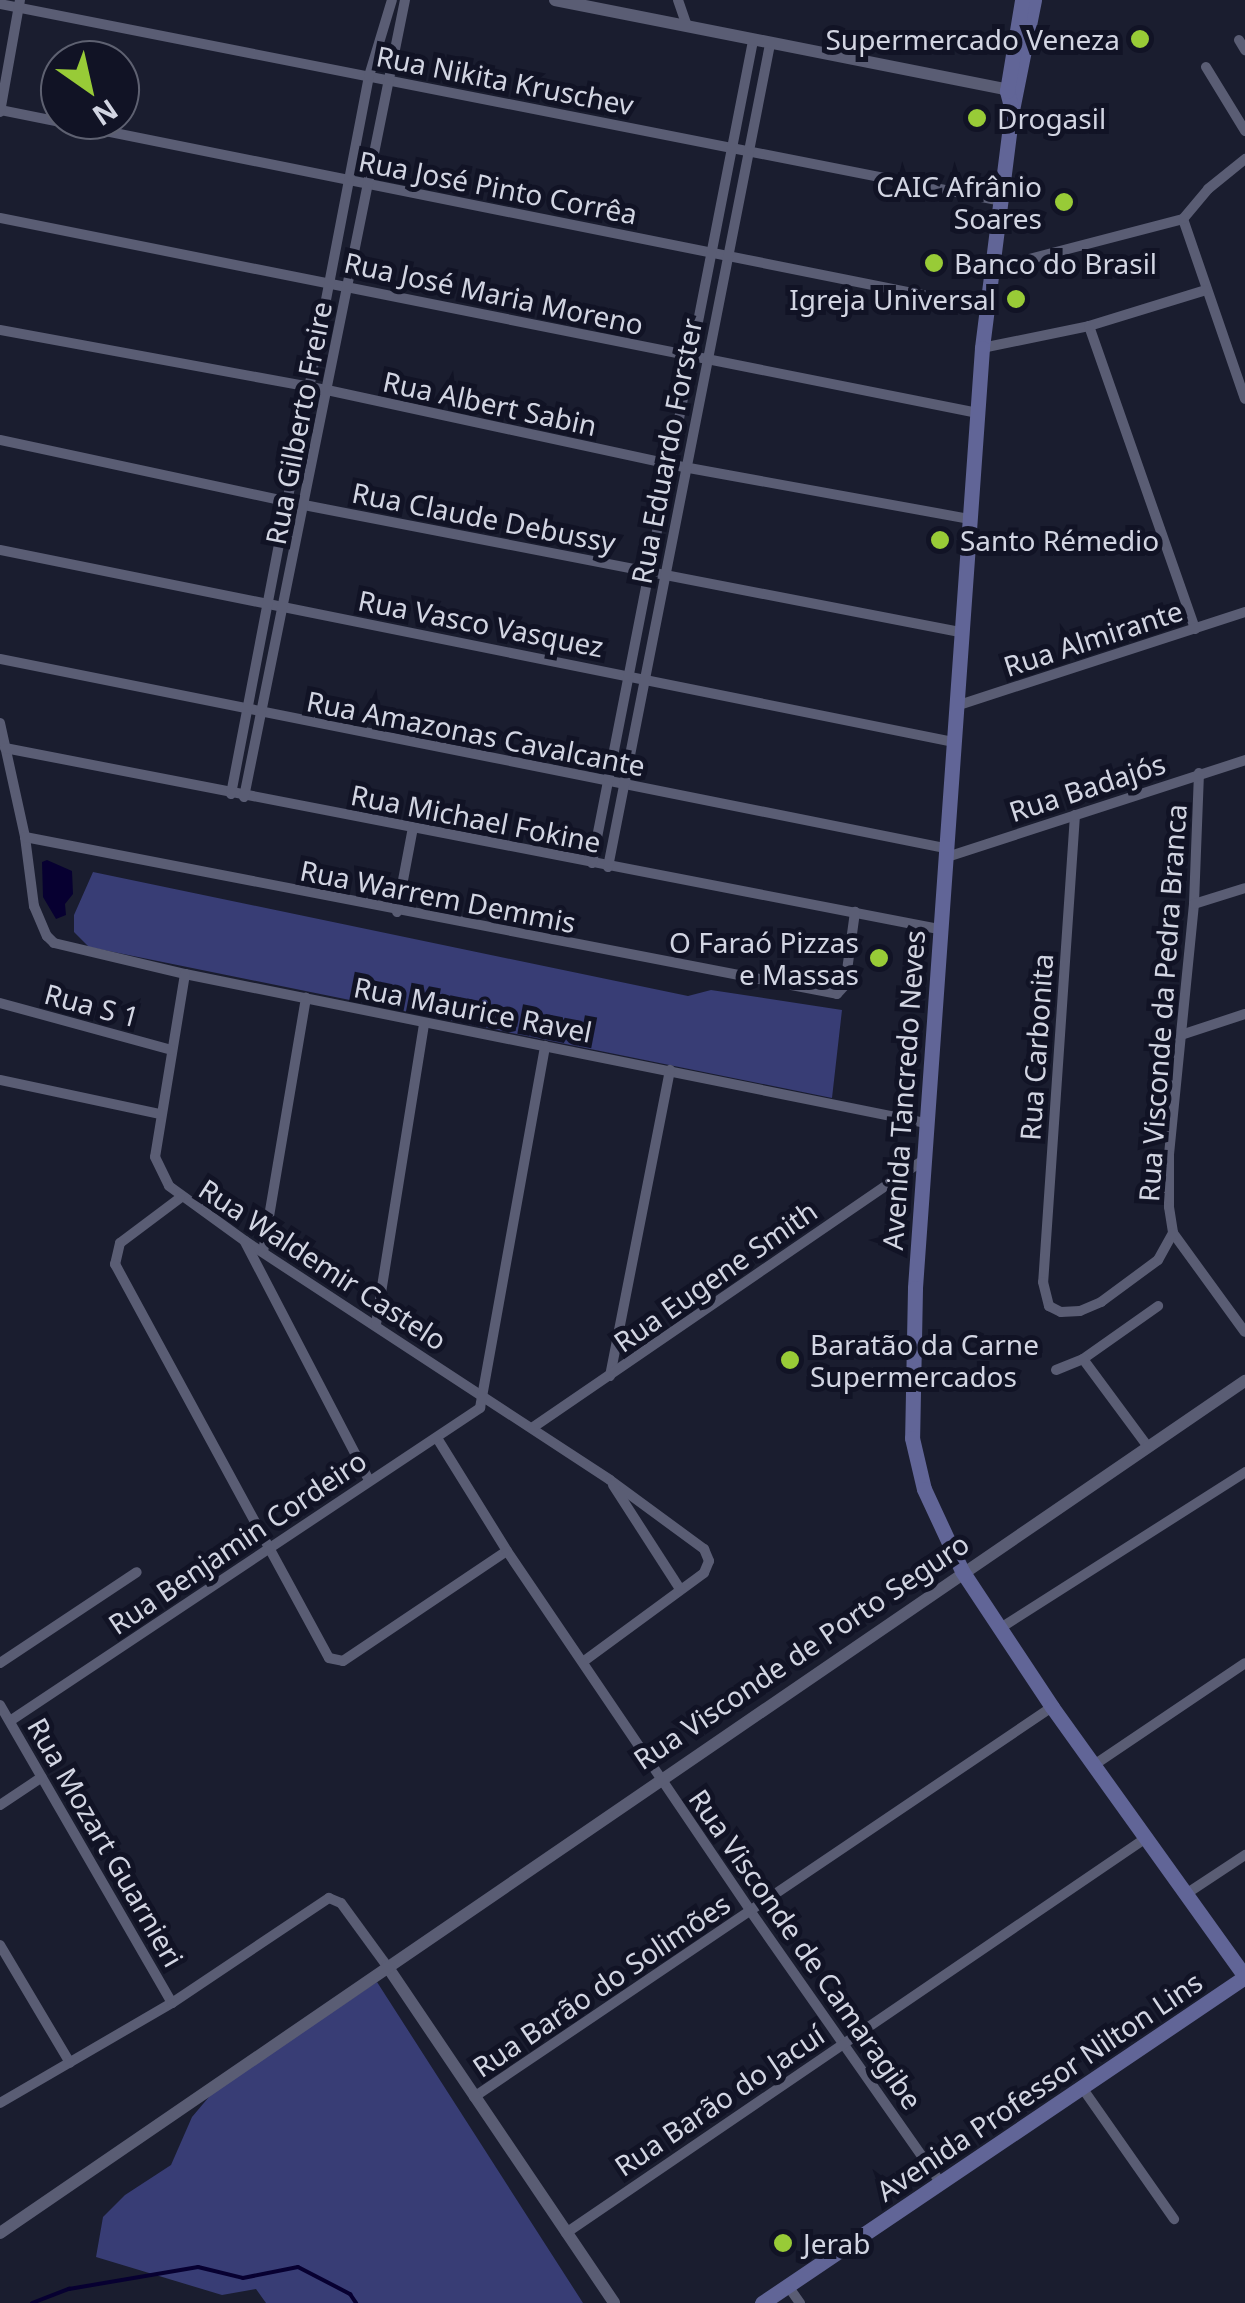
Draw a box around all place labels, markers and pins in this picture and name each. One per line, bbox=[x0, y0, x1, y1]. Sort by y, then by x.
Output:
place label: Supermercado Veneza bbox=[825, 22, 1120, 56]
marker: Supermercado Veneza bbox=[1129, 28, 1151, 50]
place label: Drogasil bbox=[997, 101, 1106, 135]
marker: Drogasil bbox=[966, 107, 988, 129]
place label: CAIC Afrânio Soares bbox=[876, 169, 1042, 235]
marker: CAIC Afrânio Soares bbox=[1051, 189, 1077, 215]
place label: Banco do Brasil bbox=[954, 246, 1157, 280]
marker: Banco do Brasil bbox=[923, 252, 945, 274]
place label: Igreja Universal bbox=[789, 282, 996, 316]
marker: Igreja Universal bbox=[1005, 288, 1027, 310]
place label: Santo Rémedio bbox=[960, 523, 1159, 557]
marker: Santo Rémedio bbox=[929, 529, 951, 551]
place label: O Faraó Pizzas e Massas bbox=[669, 925, 859, 991]
marker: O Faraó Pizzas e Massas bbox=[868, 947, 890, 969]
place label: Baratão da Carne Supermercados bbox=[810, 1327, 1039, 1393]
marker: Baratão da Carne Supermercados bbox=[779, 1349, 801, 1371]
place label: Jerab bbox=[803, 2226, 870, 2260]
marker: Jerab bbox=[772, 2232, 794, 2254]

